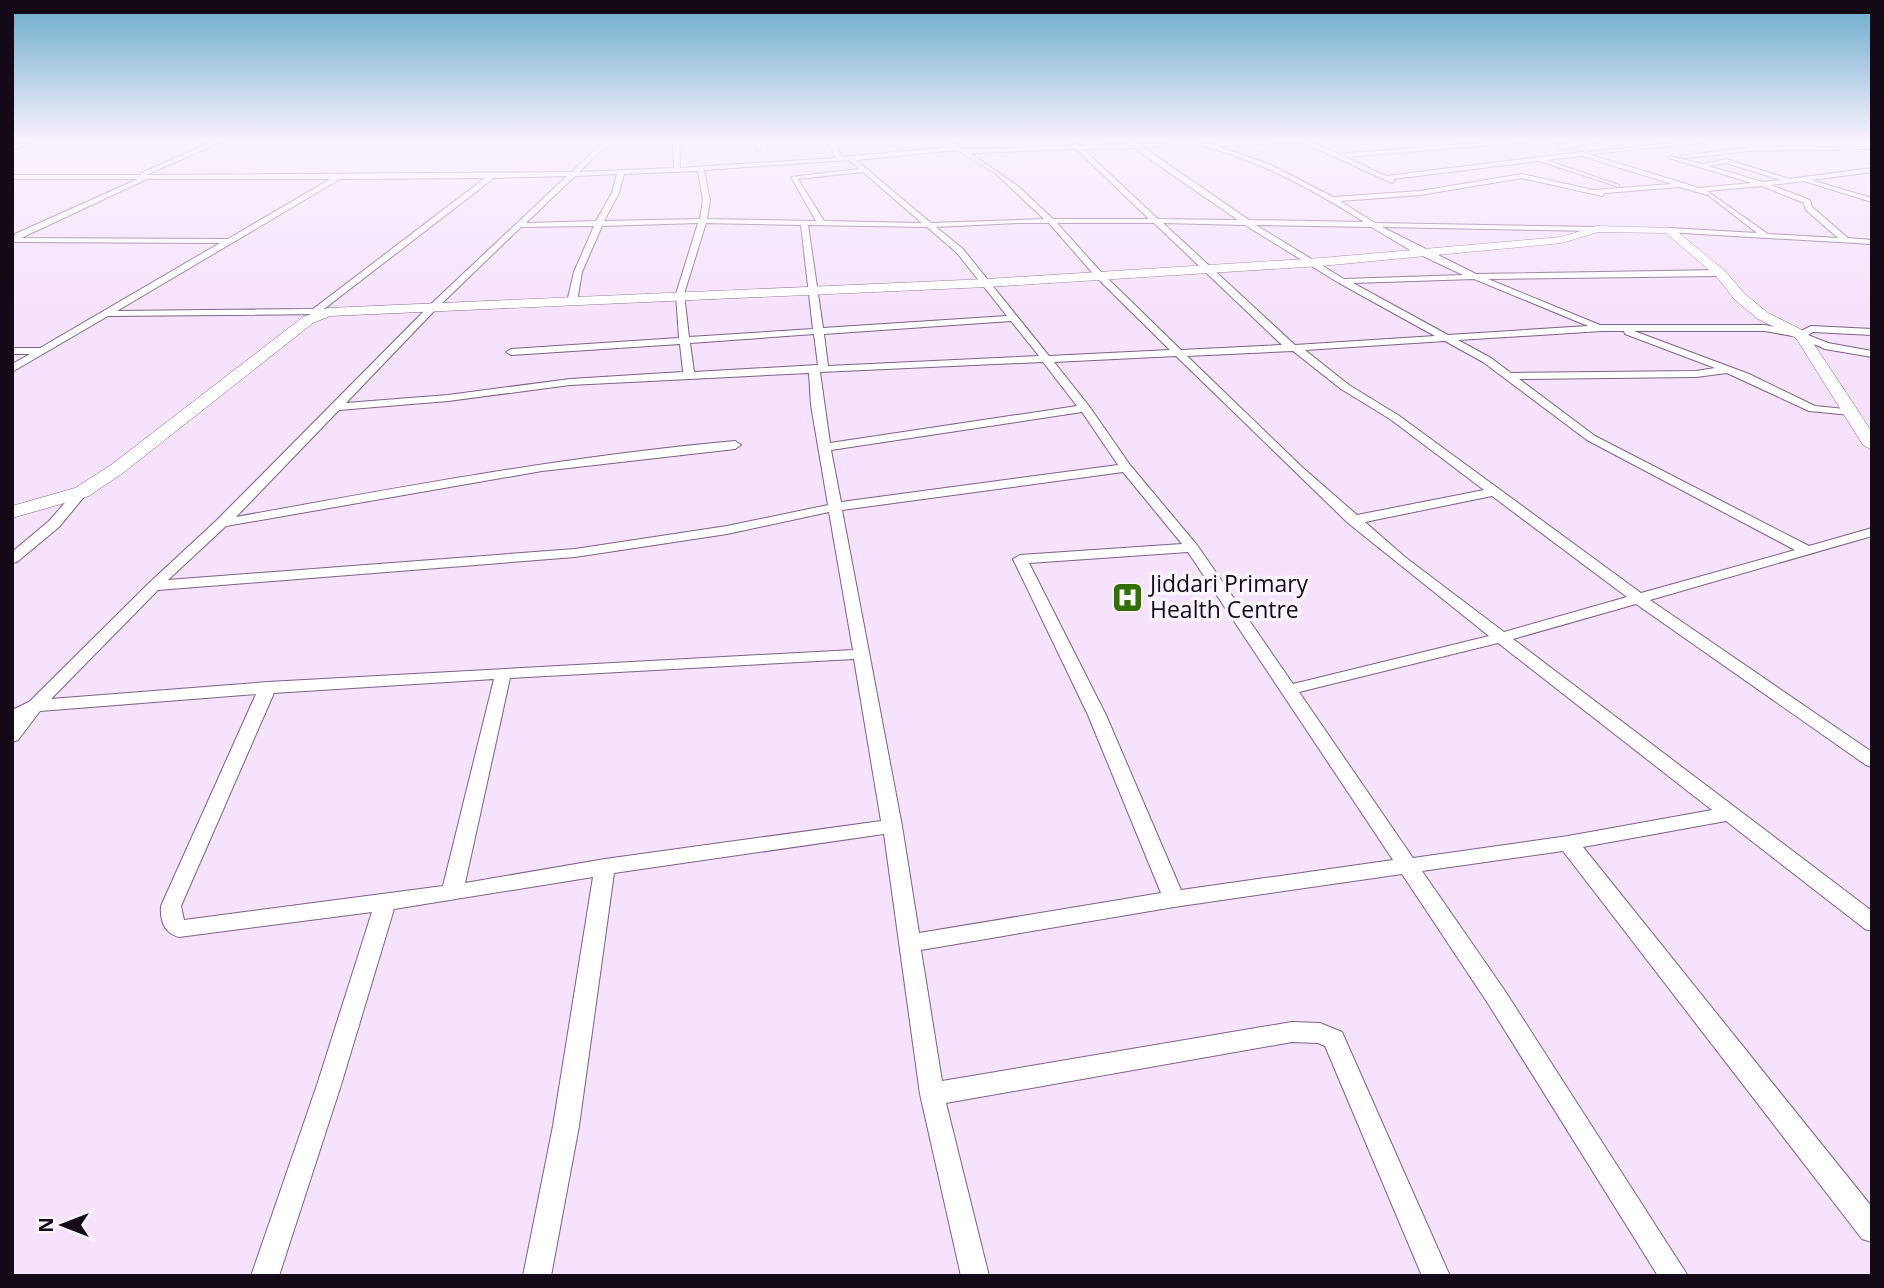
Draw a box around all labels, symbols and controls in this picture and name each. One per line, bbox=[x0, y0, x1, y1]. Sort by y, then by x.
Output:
place label: Jiddari Primary Health Centre bbox=[1148, 567, 1309, 625]
hospital icon: Jiddari Primary Health Centre bbox=[1110, 580, 1144, 614]
north arrow bbox=[28, 1190, 98, 1260]
text: N bbox=[33, 1217, 59, 1233]

